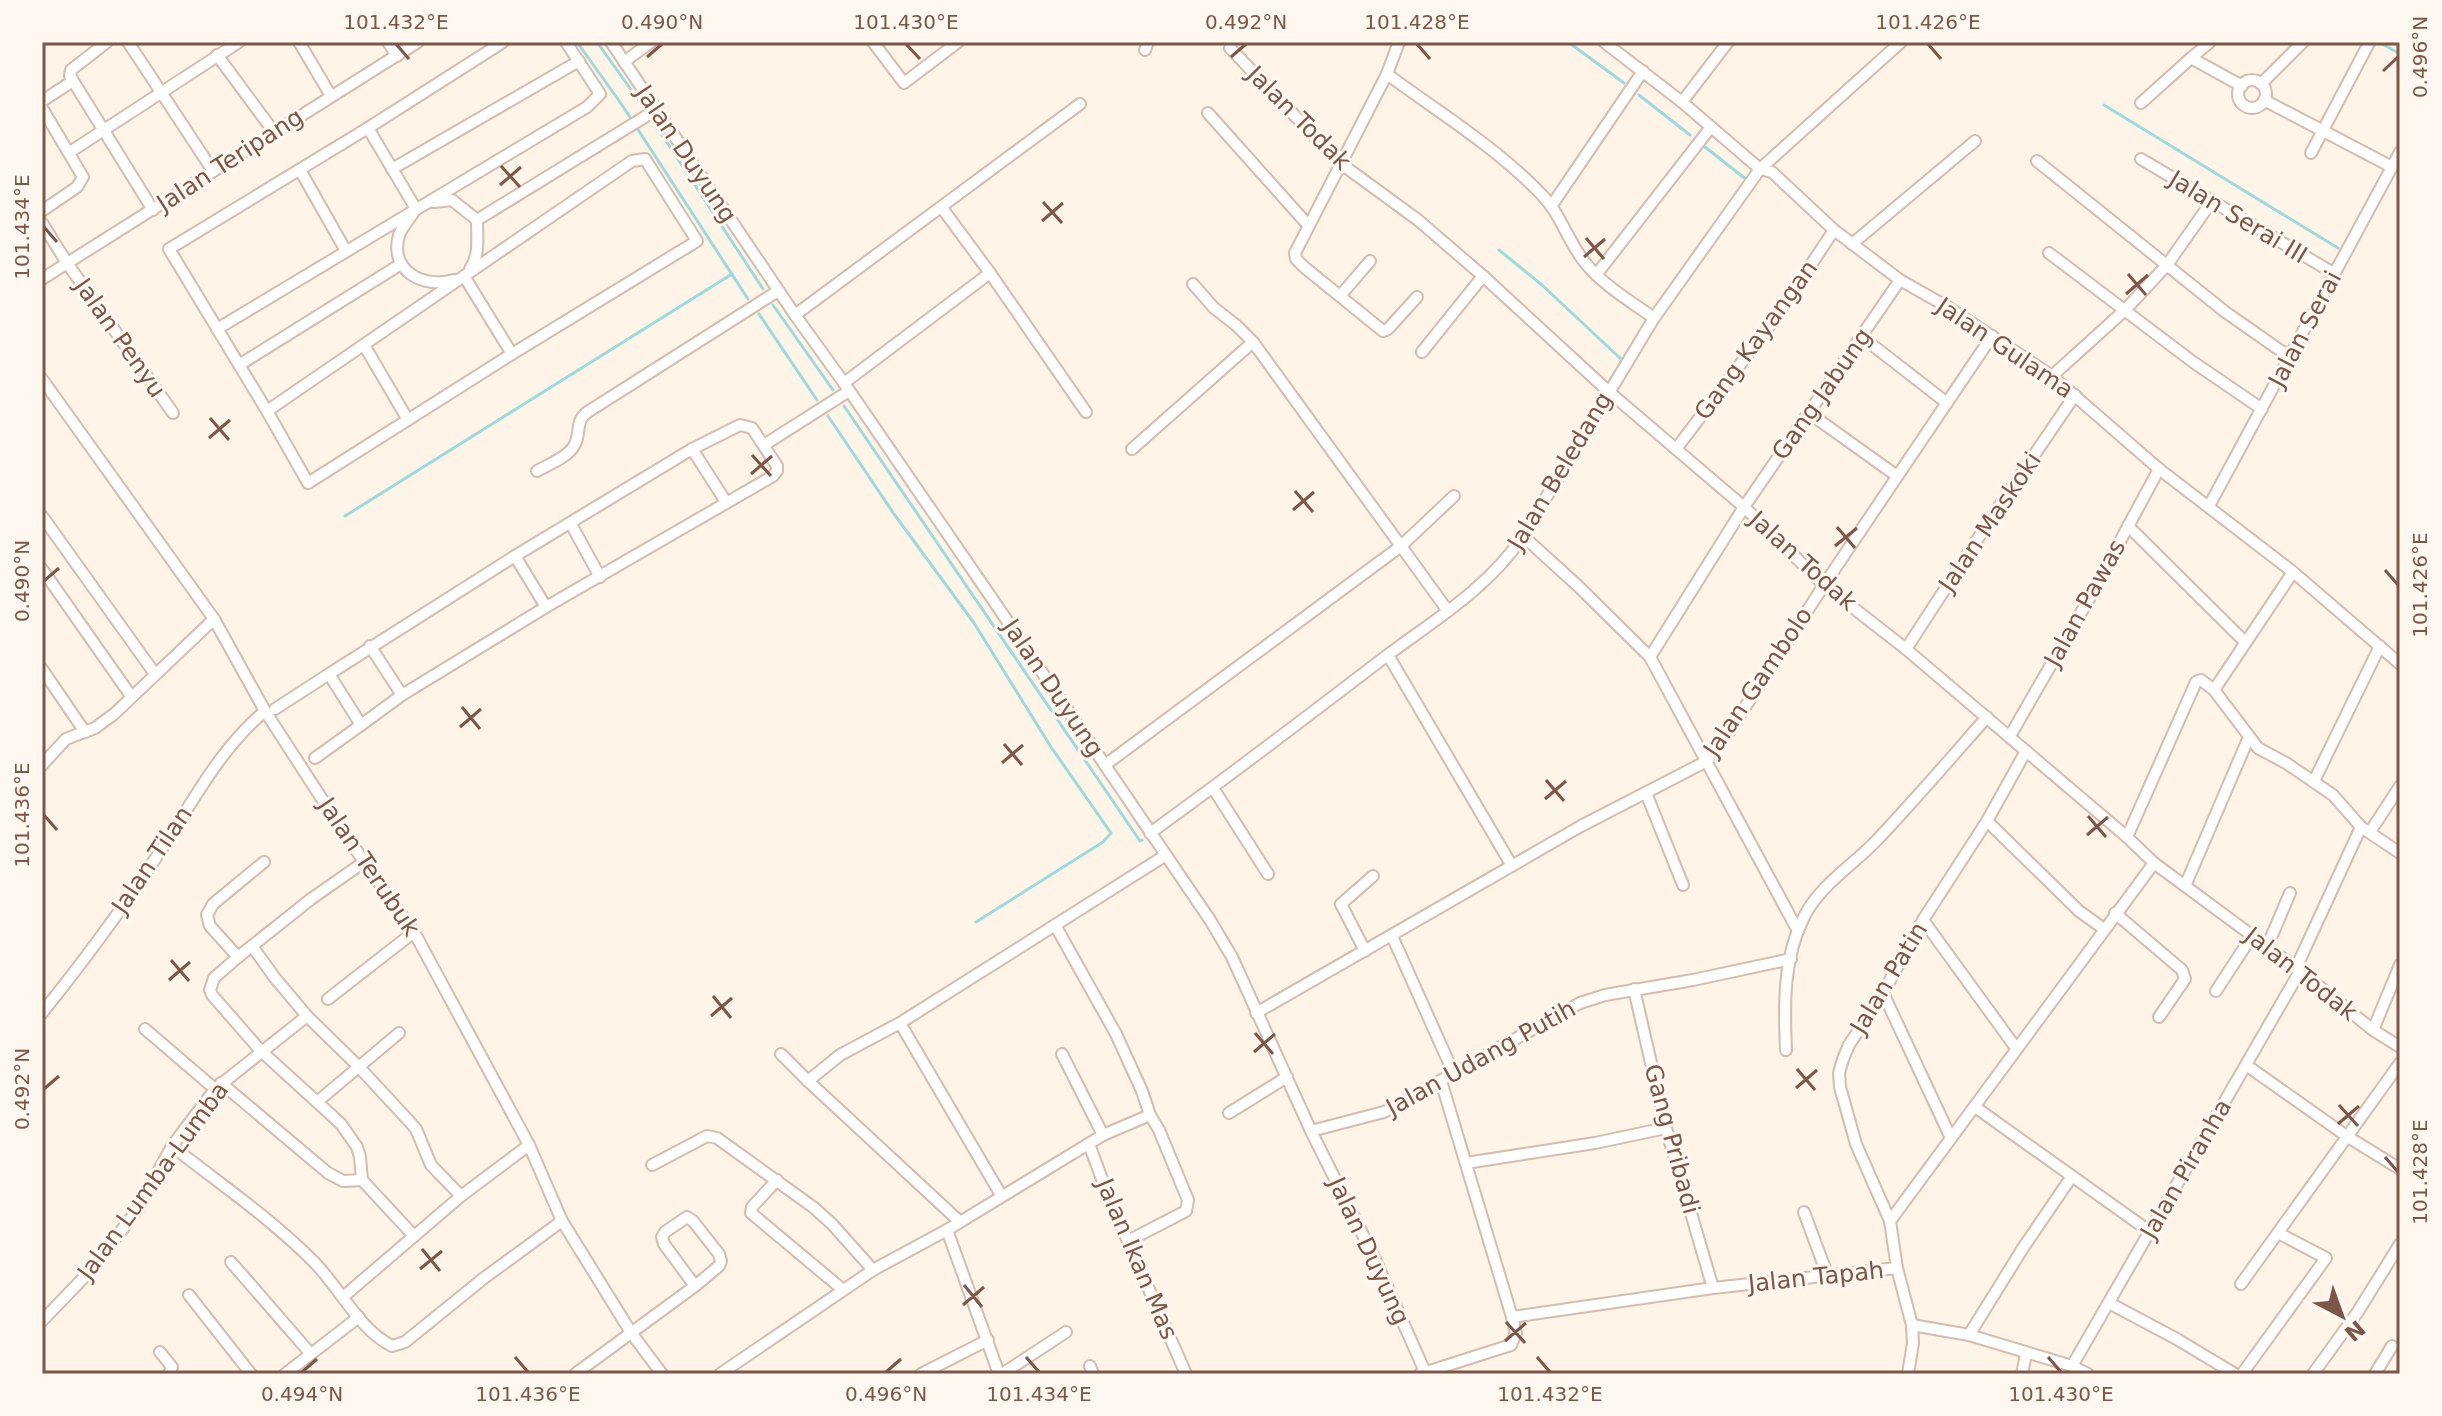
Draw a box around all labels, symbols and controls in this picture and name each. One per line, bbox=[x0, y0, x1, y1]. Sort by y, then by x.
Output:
text: 101.432°E bbox=[343, 10, 449, 34]
text: 0.490°N bbox=[621, 10, 703, 34]
text: 101.430°E bbox=[853, 10, 959, 34]
text: 0.492°N bbox=[1205, 10, 1287, 34]
text: 101.428°E bbox=[1364, 10, 1470, 34]
text: 101.426°E bbox=[1875, 10, 1981, 34]
text: 0.496°N bbox=[2408, 16, 2432, 98]
street label: Jalan Todak bbox=[1240, 59, 1357, 176]
street label: Jalan Duyung bbox=[629, 78, 742, 228]
street label: Jalan Teripang bbox=[150, 102, 308, 219]
street label: Jalan Serai III bbox=[2162, 164, 2312, 269]
text: 101.434°E bbox=[10, 174, 34, 280]
street label: Gang Kayangan bbox=[1689, 255, 1823, 425]
street label: Jalan Serai bbox=[2262, 266, 2347, 394]
street label: Jalan Penyu bbox=[68, 271, 171, 403]
street label: Jalan Gulama bbox=[1929, 291, 2079, 404]
street label: Gang Jabung bbox=[1766, 323, 1878, 465]
street label: Jalan Beledang bbox=[1501, 387, 1618, 557]
street label: Jalan Maskoki bbox=[1932, 447, 2047, 599]
street label: Jalan Todak bbox=[1742, 504, 1863, 617]
text: 101.426°E bbox=[2408, 532, 2432, 638]
street label: Jalan Pawas bbox=[2038, 535, 2131, 673]
text: 0.490°N bbox=[10, 540, 34, 622]
street label: Jalan Gambolo bbox=[1697, 602, 1818, 764]
street label: Jalan Duyung bbox=[996, 612, 1109, 762]
text: 101.436°E bbox=[10, 762, 34, 868]
street label: Jalan Terubuk bbox=[311, 791, 426, 942]
street label: Jalan Tilan bbox=[105, 801, 198, 921]
street label: Jalan Patin bbox=[1844, 917, 1933, 1041]
street label: Jalan Todak bbox=[2238, 920, 2363, 1027]
street label: Jalan Udang Putih bbox=[1380, 994, 1581, 1123]
text: 0.492°N bbox=[10, 1048, 34, 1130]
street label: Gang Pribadi bbox=[1639, 1061, 1705, 1217]
street label: Jalan Lumba-Lumba bbox=[71, 1077, 234, 1287]
street label: Jalan Piranha bbox=[2134, 1094, 2237, 1245]
text: 101.428°E bbox=[2408, 1119, 2432, 1225]
street label: Jalan Duyung bbox=[1322, 1171, 1415, 1329]
street label: Jalan Ikan Mas bbox=[1090, 1173, 1183, 1344]
street label: Jalan Tapah bbox=[1745, 1256, 1885, 1298]
north arrow bbox=[2302, 1276, 2382, 1356]
text: N bbox=[2340, 1315, 2370, 1346]
text: 0.494°N bbox=[261, 1382, 343, 1406]
text: 101.436°E bbox=[475, 1382, 581, 1406]
text: 0.496°N bbox=[845, 1382, 927, 1406]
text: 101.434°E bbox=[986, 1382, 1092, 1406]
text: 101.432°E bbox=[1497, 1382, 1603, 1406]
text: 101.430°E bbox=[2008, 1382, 2114, 1406]

